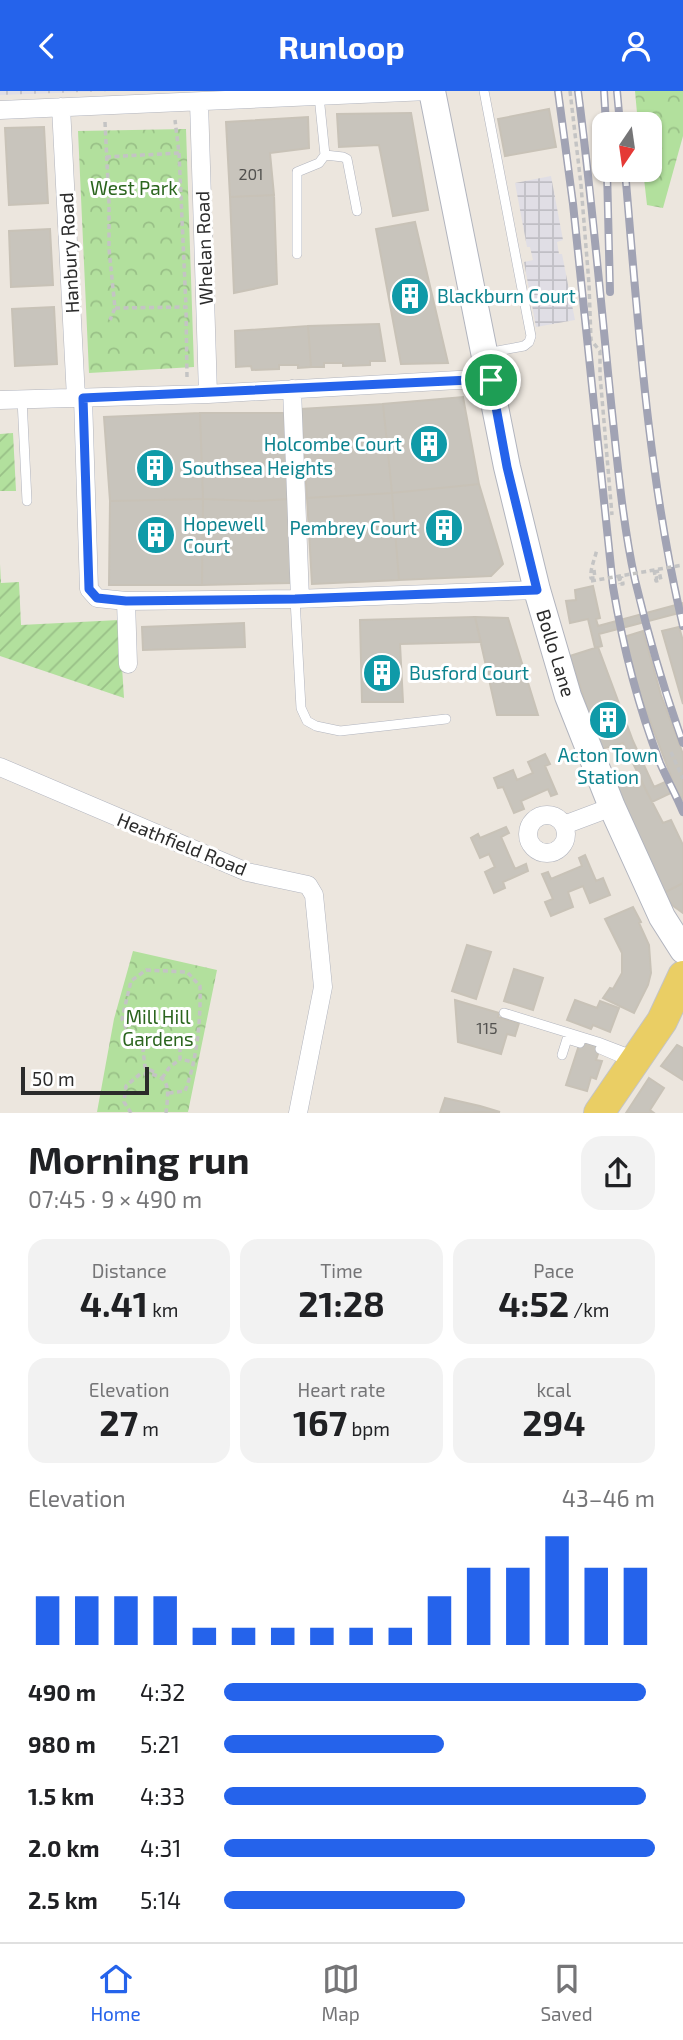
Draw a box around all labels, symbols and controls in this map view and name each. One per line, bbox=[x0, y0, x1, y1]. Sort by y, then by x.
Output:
icon: back bbox=[28, 27, 66, 65]
text: Runloop bbox=[278, 27, 405, 65]
icon: person bbox=[617, 27, 655, 65]
north arrow bbox=[592, 112, 662, 182]
map controls bbox=[592, 112, 662, 182]
house number: 201 bbox=[238, 164, 264, 183]
park label: West Park bbox=[90, 176, 178, 199]
street label: Whelan Road bbox=[190, 190, 217, 306]
street label: Hanbury Road bbox=[54, 192, 83, 314]
building icon: Blackburn Court bbox=[389, 275, 431, 317]
place label: Blackburn Court bbox=[437, 284, 576, 307]
pin bbox=[461, 350, 521, 410]
icon: arrive bbox=[472, 361, 510, 399]
building icon: Holcombe Court bbox=[408, 423, 450, 465]
place label: Holcombe Court bbox=[264, 432, 402, 455]
building icon: Southsea Heights bbox=[134, 447, 176, 489]
place label: Southsea Heights bbox=[182, 456, 333, 479]
building icon: Pembrey Court bbox=[423, 507, 465, 549]
place label: Hopewell Court bbox=[183, 512, 265, 557]
building icon: Hopewell Court bbox=[135, 514, 177, 556]
place label: Pembrey Court bbox=[290, 516, 417, 539]
street label: Bollo Lane bbox=[532, 606, 581, 699]
building icon: Busford Court bbox=[361, 652, 403, 694]
place label: Busford Court bbox=[409, 661, 529, 684]
building icon: Acton Town Station bbox=[587, 699, 629, 741]
place label: Acton Town Station bbox=[558, 743, 658, 788]
street label: Heathfield Road bbox=[114, 807, 250, 880]
park label: Mill Hill Gardens bbox=[122, 1005, 194, 1050]
house number: 115 bbox=[476, 1018, 498, 1037]
scale bar bbox=[21, 1064, 149, 1095]
text: 50 m bbox=[32, 1067, 75, 1090]
text: Morning run bbox=[28, 1136, 249, 1182]
button: share bbox=[581, 1136, 655, 1210]
text: 07:45 · 9 × 490 m bbox=[28, 1185, 202, 1213]
text: Distance bbox=[92, 1259, 167, 1282]
text: Time bbox=[320, 1259, 363, 1282]
text: Pace bbox=[533, 1259, 574, 1282]
text: 4.41 bbox=[80, 1282, 148, 1324]
text: 21:28 bbox=[298, 1282, 385, 1324]
text: 4:52 bbox=[498, 1282, 569, 1324]
text: km bbox=[148, 1298, 178, 1321]
text: /km bbox=[569, 1298, 609, 1321]
text: Elevation bbox=[89, 1378, 169, 1401]
text: Heart rate bbox=[298, 1378, 385, 1401]
text: kcal bbox=[536, 1378, 571, 1401]
text: 27 bbox=[99, 1401, 138, 1443]
text: 167 bbox=[293, 1401, 347, 1443]
text: 294 bbox=[522, 1401, 585, 1443]
text: m bbox=[138, 1417, 159, 1440]
text: bpm bbox=[347, 1417, 390, 1440]
text: Elevation bbox=[28, 1484, 126, 1512]
text: 43–46 m bbox=[562, 1484, 655, 1512]
text: 490 m bbox=[28, 1678, 96, 1706]
text: 4:32 bbox=[140, 1678, 185, 1706]
text: 980 m bbox=[28, 1730, 96, 1758]
text: 5:21 bbox=[140, 1730, 180, 1758]
text: 1.5 km bbox=[28, 1782, 94, 1810]
text: 4:33 bbox=[140, 1782, 185, 1810]
text: 2.0 km bbox=[28, 1834, 100, 1862]
text: 4:31 bbox=[140, 1834, 182, 1862]
text: 2.5 km bbox=[28, 1886, 98, 1914]
text: 5:14 bbox=[140, 1886, 181, 1914]
tab: Home bbox=[90, 1960, 141, 2025]
tab: Map bbox=[322, 1960, 360, 2025]
tab: Saved bbox=[540, 1960, 593, 2025]

